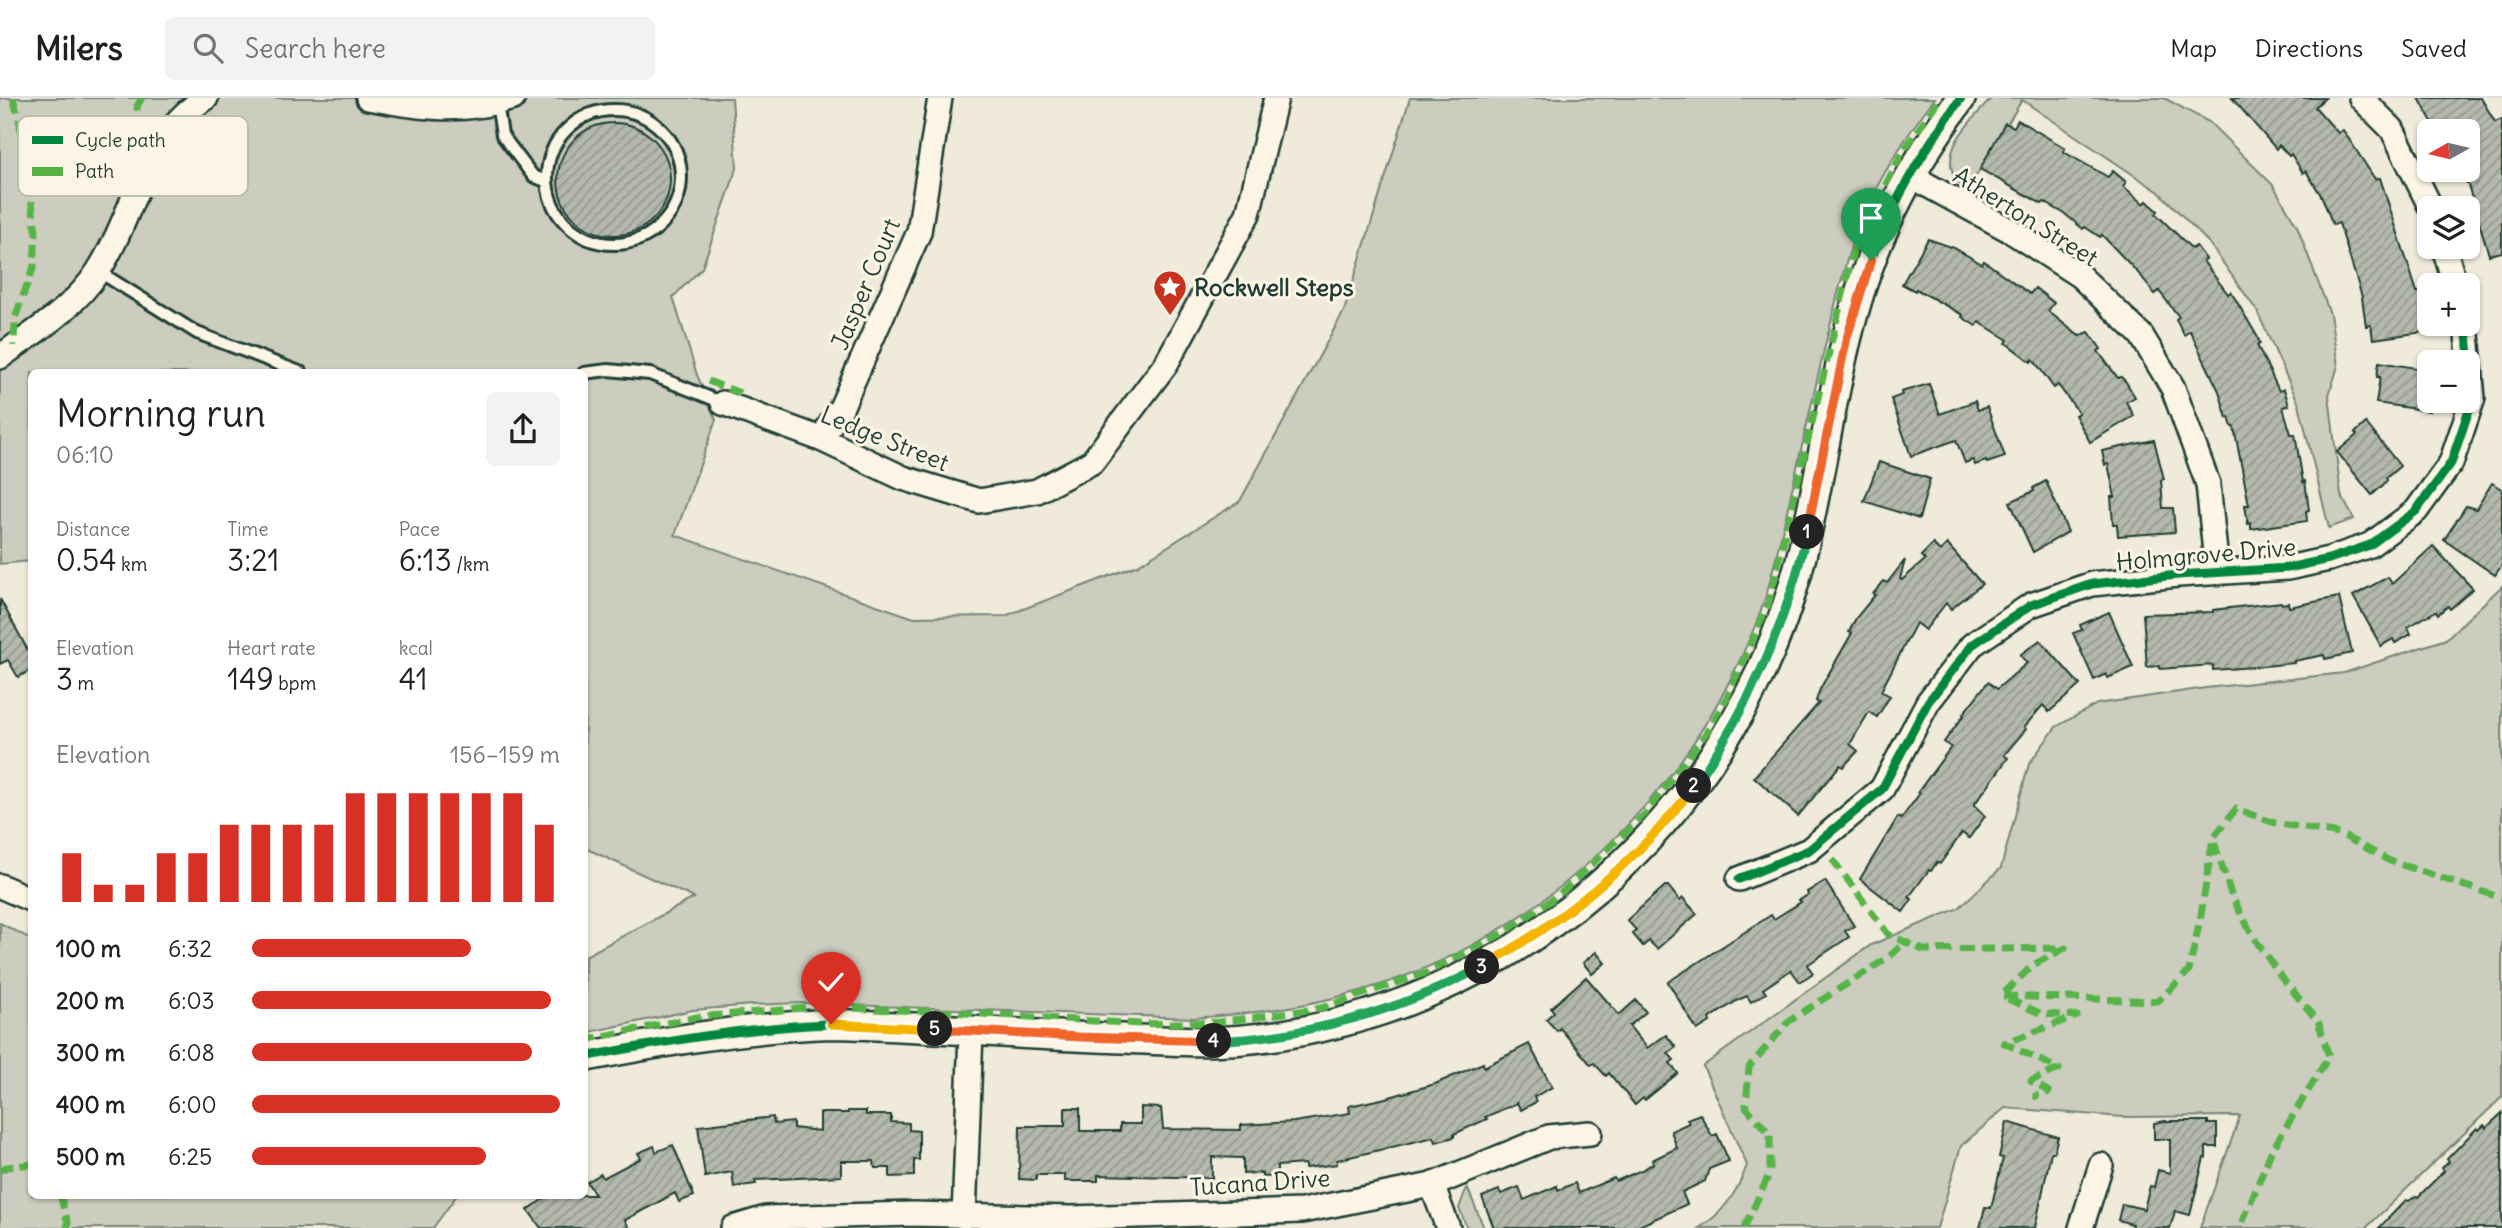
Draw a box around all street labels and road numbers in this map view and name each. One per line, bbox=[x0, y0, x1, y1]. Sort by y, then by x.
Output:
street label: Atherton Street bbox=[1948, 160, 2104, 272]
street label: Jasper Court bbox=[824, 214, 906, 354]
street label: Ledge Street bbox=[817, 399, 953, 477]
street label: Holmgrove Drive bbox=[2115, 531, 2297, 577]
street label: Tucana Drive bbox=[1189, 1162, 1331, 1202]

